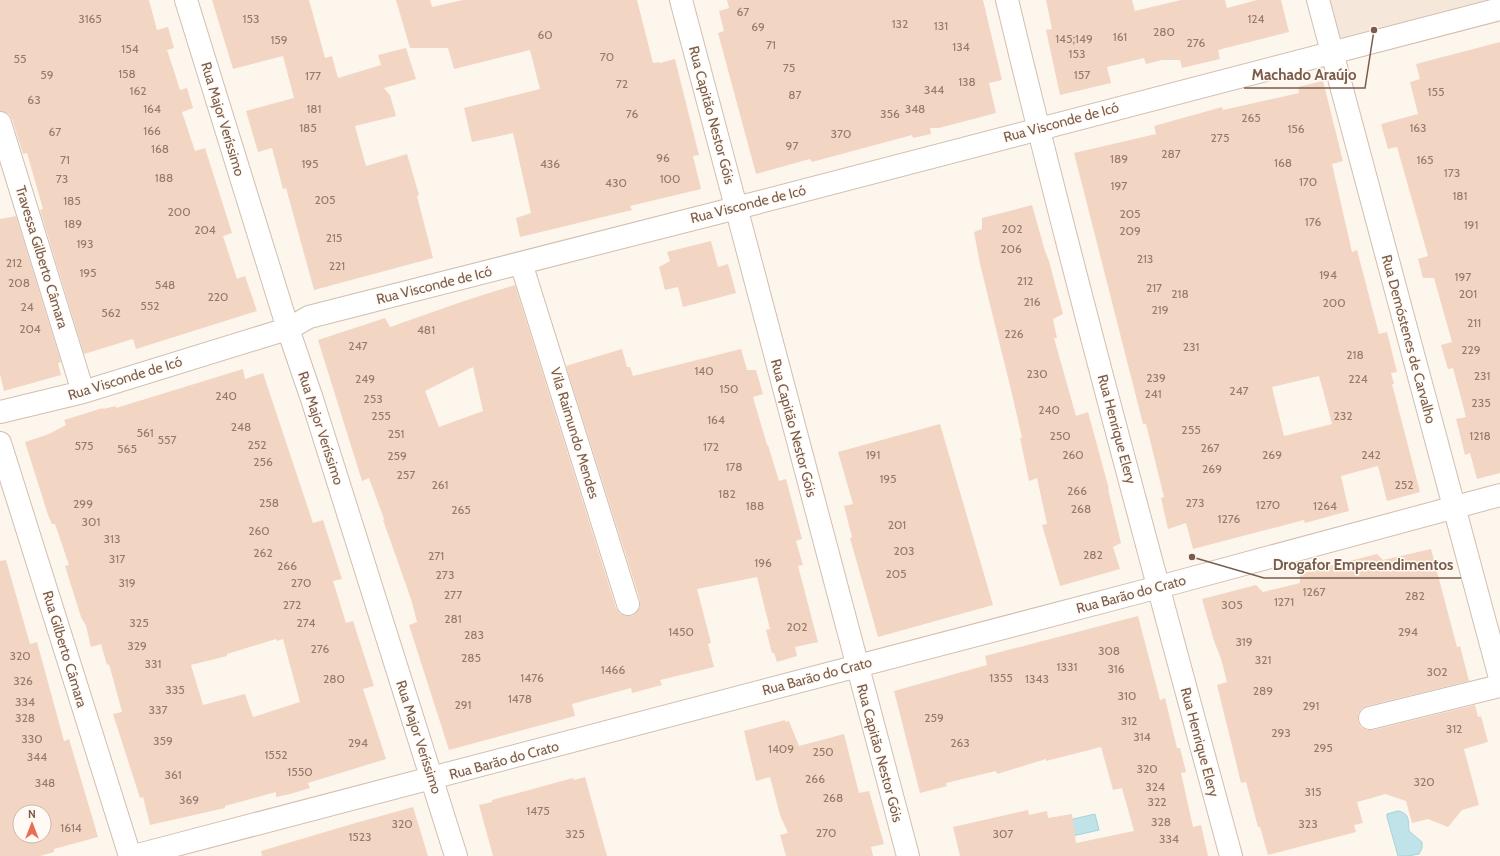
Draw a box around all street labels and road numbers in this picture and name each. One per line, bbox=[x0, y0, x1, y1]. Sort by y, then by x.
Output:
street label: Rua Capitão Nestor Góis bbox=[685, 44, 739, 186]
street label: Rua Major Veríssimo bbox=[197, 60, 249, 179]
street label: Rua Visconde de Icó bbox=[1001, 98, 1121, 146]
street label: Rua Visconde de Icó bbox=[688, 181, 808, 227]
street label: Travessa Gilberto Câmara bbox=[12, 183, 72, 331]
street label: Rua Demóstenes de Carvalho bbox=[1378, 253, 1440, 426]
street label: Rua Visconde de Icó bbox=[374, 262, 494, 308]
street label: Rua Visconde de Icó bbox=[66, 352, 185, 404]
street label: Rua Capitão Nestor Góis bbox=[767, 357, 821, 499]
street label: Vila Raimundo Mendes bbox=[546, 365, 604, 501]
street label: Rua Major Veríssimo bbox=[294, 369, 348, 487]
street label: Rua Henrique Elery bbox=[1094, 372, 1140, 486]
street label: Rua Barão do Crato bbox=[1074, 571, 1188, 617]
street label: Rua Gilberto Câmara bbox=[39, 588, 91, 710]
street label: Rua Barão do Crato bbox=[760, 653, 874, 699]
street label: Rua Major Veríssimo bbox=[392, 678, 446, 796]
street label: Rua Capitão Nestor Góis bbox=[853, 682, 907, 824]
street label: Rua Henrique Elery bbox=[1177, 685, 1223, 799]
street label: Rua Barão do Crato bbox=[447, 737, 561, 783]

